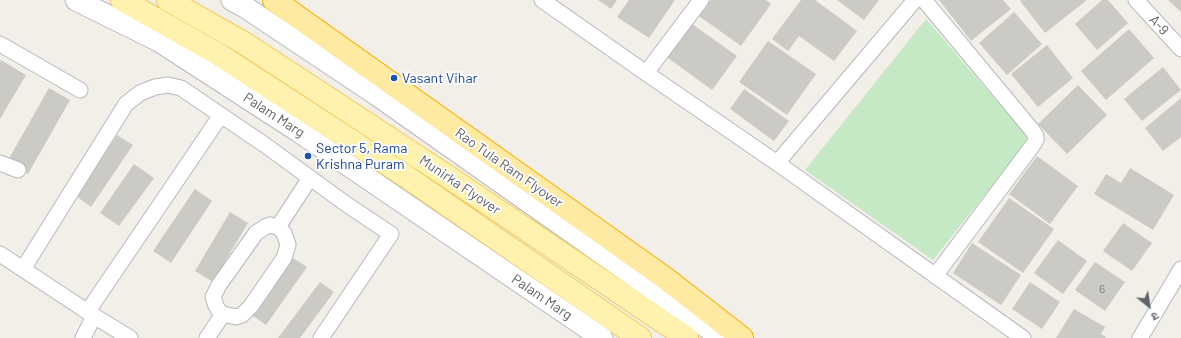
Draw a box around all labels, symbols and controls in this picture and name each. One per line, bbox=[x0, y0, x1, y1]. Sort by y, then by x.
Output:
street label: A-9 bbox=[1146, 12, 1172, 38]
place label: Vasant Vihar bbox=[402, 70, 478, 86]
marker: Vasant Vihar bbox=[389, 73, 399, 83]
street label: Palam Marg bbox=[240, 89, 308, 141]
street label: Rao Tula Ram Flyover bbox=[452, 124, 566, 212]
place label: Sector 5, Rama Krishna Puram bbox=[316, 140, 407, 172]
marker: Sector 5, Rama Krishna Puram bbox=[303, 151, 313, 161]
street label: Munirka Flyover bbox=[416, 152, 504, 218]
street label: Palam Marg bbox=[508, 271, 576, 323]
house number: 6 bbox=[1099, 282, 1105, 296]
north arrow bbox=[1129, 286, 1169, 326]
text: उ bbox=[1149, 310, 1161, 324]

